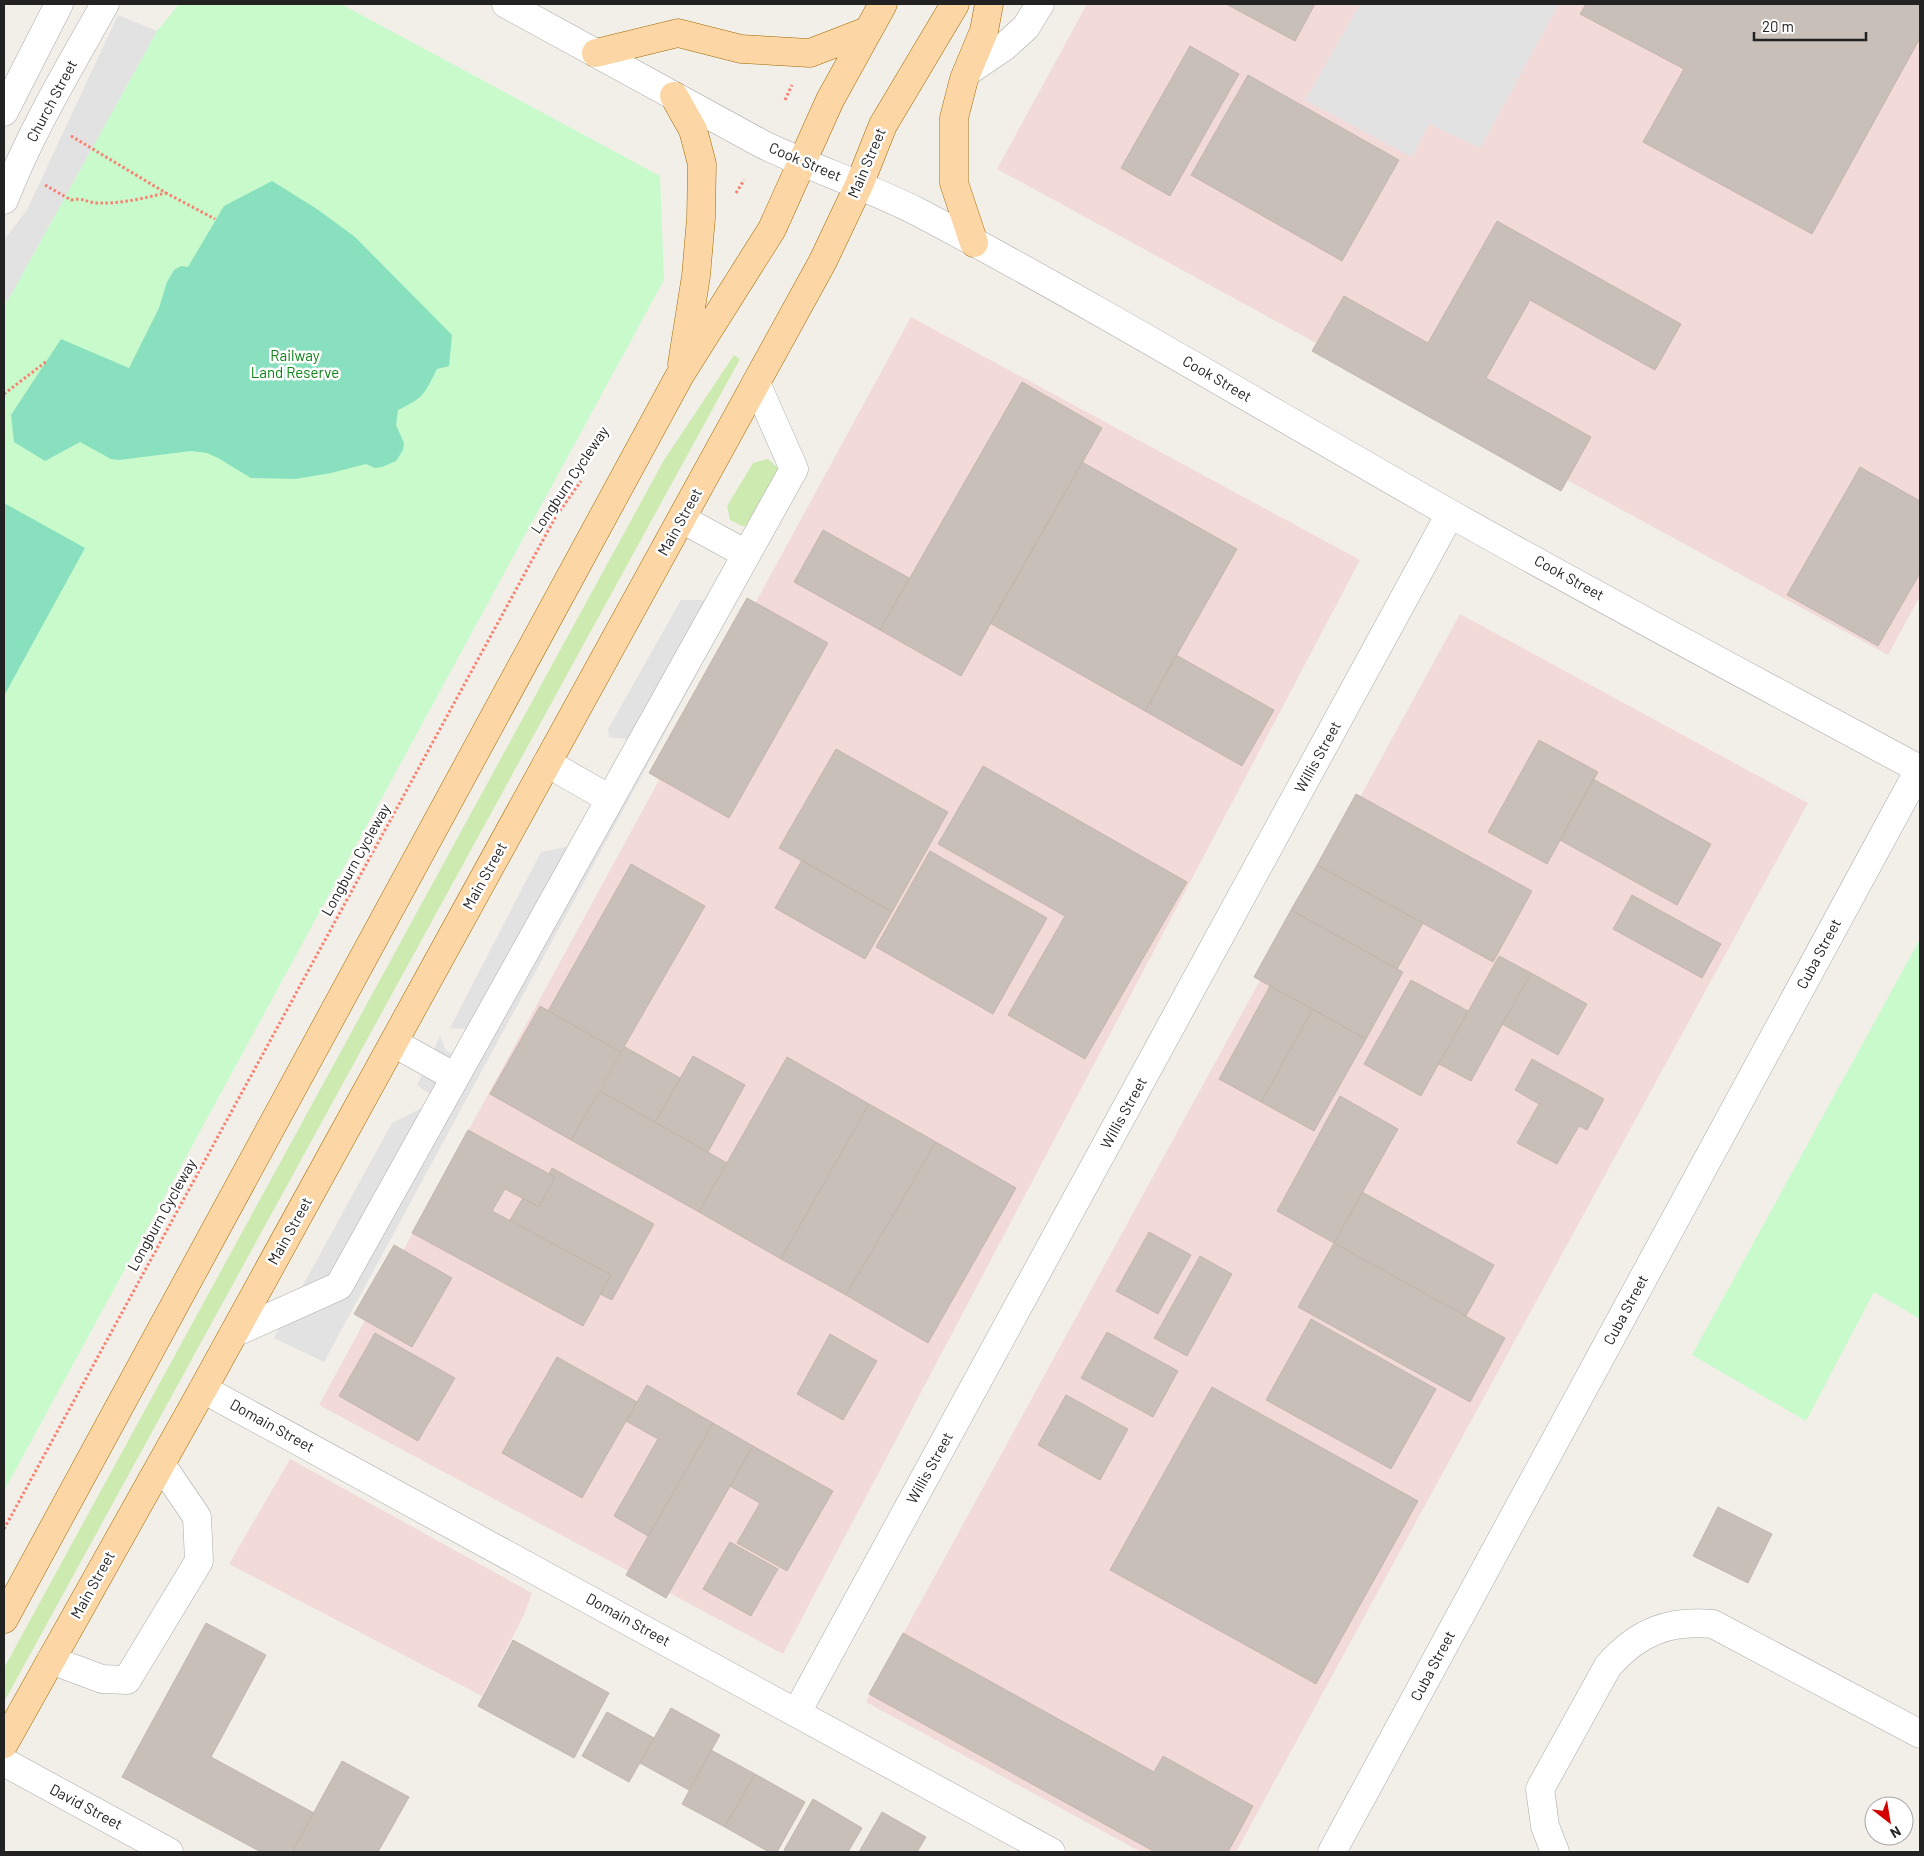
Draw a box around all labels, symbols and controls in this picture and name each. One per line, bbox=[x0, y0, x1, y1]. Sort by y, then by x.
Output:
scale bar bbox=[1754, 10, 1866, 42]
text: 20 m bbox=[1762, 17, 1794, 35]
street label: Church Street bbox=[22, 56, 80, 145]
street label: Main Street bbox=[843, 125, 889, 200]
street label: Cook Street bbox=[766, 138, 844, 184]
park label: Railway Land Reserve bbox=[251, 346, 339, 381]
street label: Cook Street bbox=[1180, 351, 1255, 405]
street label: Longburn Cycleway bbox=[527, 422, 612, 537]
street label: Main Street bbox=[653, 485, 705, 558]
street label: Cook Street bbox=[1531, 551, 1607, 604]
street label: Willis Street bbox=[1290, 718, 1344, 795]
street label: Longburn Cycleway bbox=[317, 800, 393, 919]
street label: Main Street bbox=[458, 839, 510, 912]
street label: Cuba Street bbox=[1792, 915, 1844, 992]
street label: Willis Street bbox=[1096, 1074, 1150, 1151]
street label: Longburn Cycleway bbox=[123, 1155, 199, 1274]
street label: Main Street bbox=[263, 1194, 315, 1267]
street label: Cuba Street bbox=[1599, 1271, 1651, 1348]
street label: Domain Street bbox=[227, 1395, 318, 1456]
street label: Willis Street bbox=[902, 1429, 956, 1506]
street label: Main Street bbox=[66, 1548, 118, 1621]
street label: Domain Street bbox=[583, 1589, 674, 1650]
street label: Cuba Street bbox=[1406, 1627, 1458, 1704]
street label: David Street bbox=[47, 1779, 126, 1833]
north arrow bbox=[1864, 1796, 1914, 1846]
text: N bbox=[1888, 1823, 1904, 1842]

